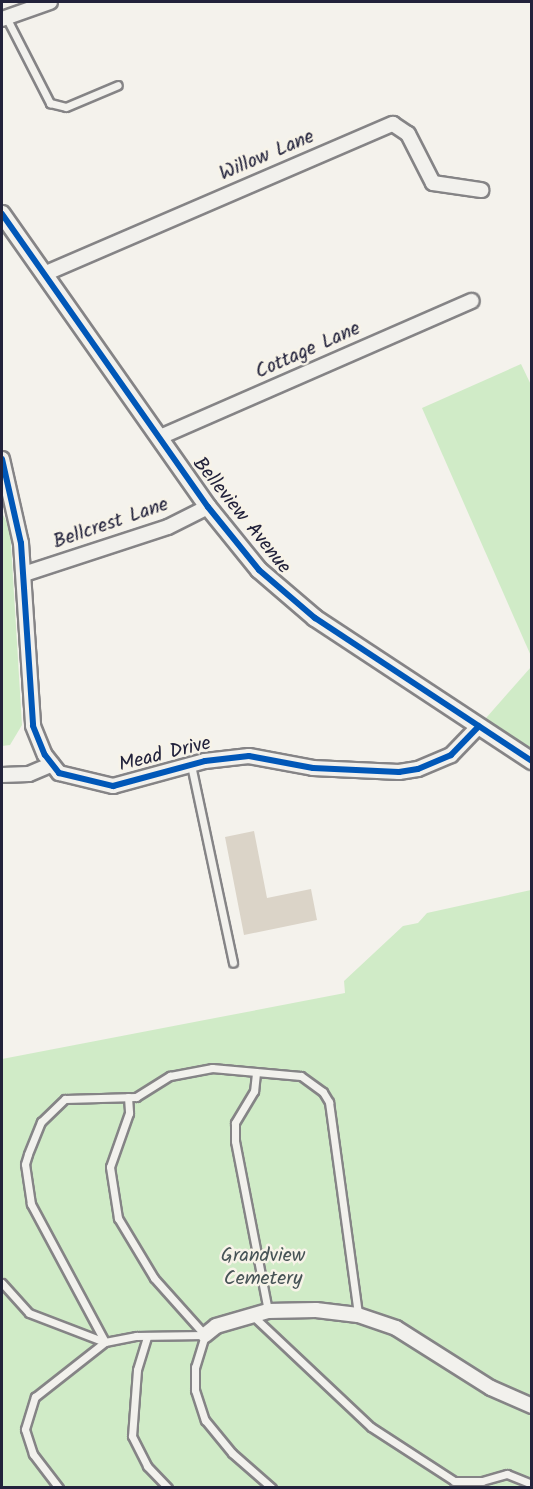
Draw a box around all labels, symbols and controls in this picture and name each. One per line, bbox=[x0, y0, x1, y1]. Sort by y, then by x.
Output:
street label: Willow Lane bbox=[216, 125, 318, 187]
street label: Cottage Lane bbox=[252, 317, 364, 385]
street label: Belleview Avenue bbox=[187, 453, 295, 579]
street label: Bellcrest Lane bbox=[50, 493, 172, 555]
street label: Mead Drive bbox=[117, 732, 213, 778]
park label: Grandview Cemetery bbox=[221, 1245, 305, 1292]

